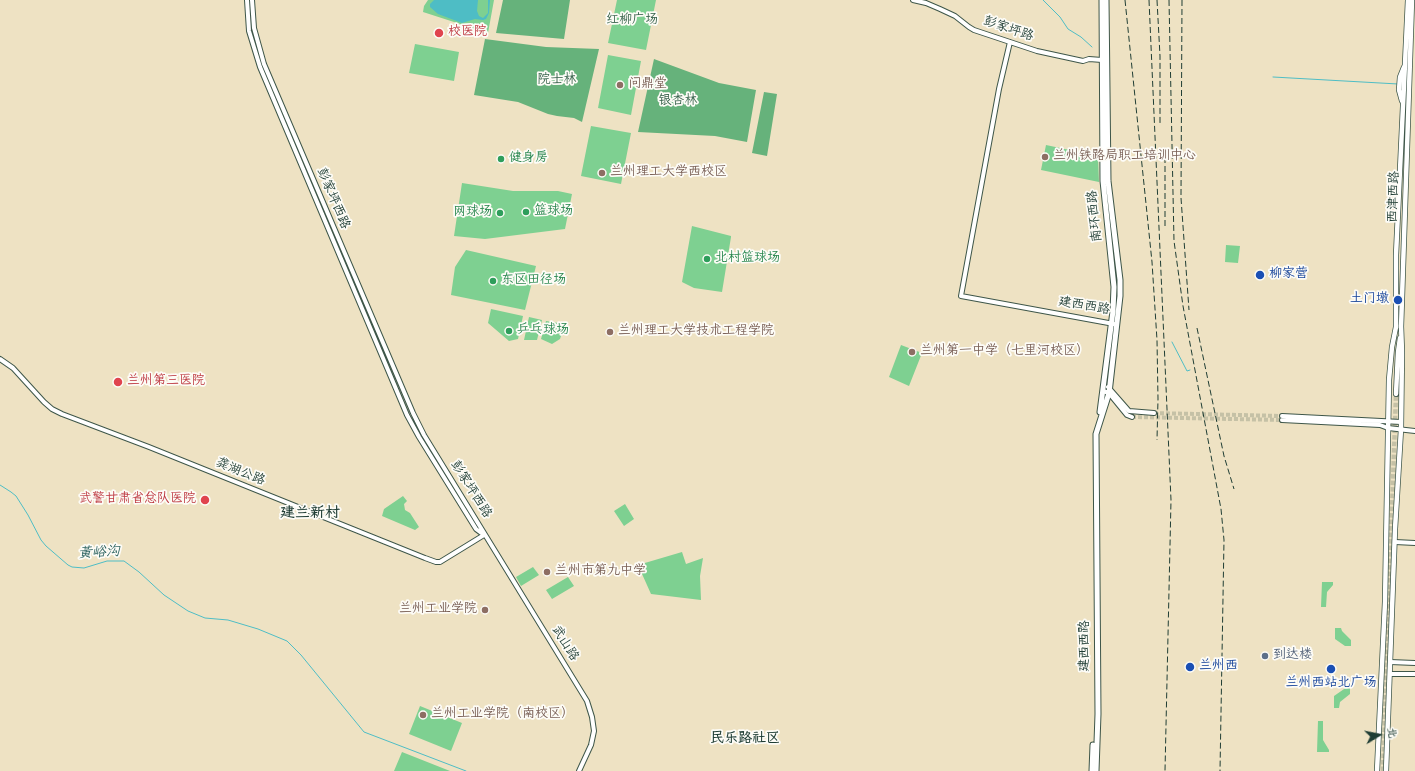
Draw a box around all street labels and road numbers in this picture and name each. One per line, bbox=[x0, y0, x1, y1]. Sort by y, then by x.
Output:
street label: 彭家坪路 bbox=[981, 14, 1035, 46]
street label: 彭家坪西路 bbox=[312, 166, 352, 232]
street label: 西津西路 bbox=[1386, 171, 1404, 223]
street label: 南环西路 bbox=[1086, 189, 1106, 243]
street label: 建西西路 bbox=[1057, 295, 1111, 319]
street label: 龚湖公路 bbox=[213, 456, 267, 490]
street label: 彭家坪西路 bbox=[446, 458, 494, 522]
street label: 建西西路 bbox=[1078, 620, 1094, 672]
street label: 武山路 bbox=[547, 623, 581, 665]

